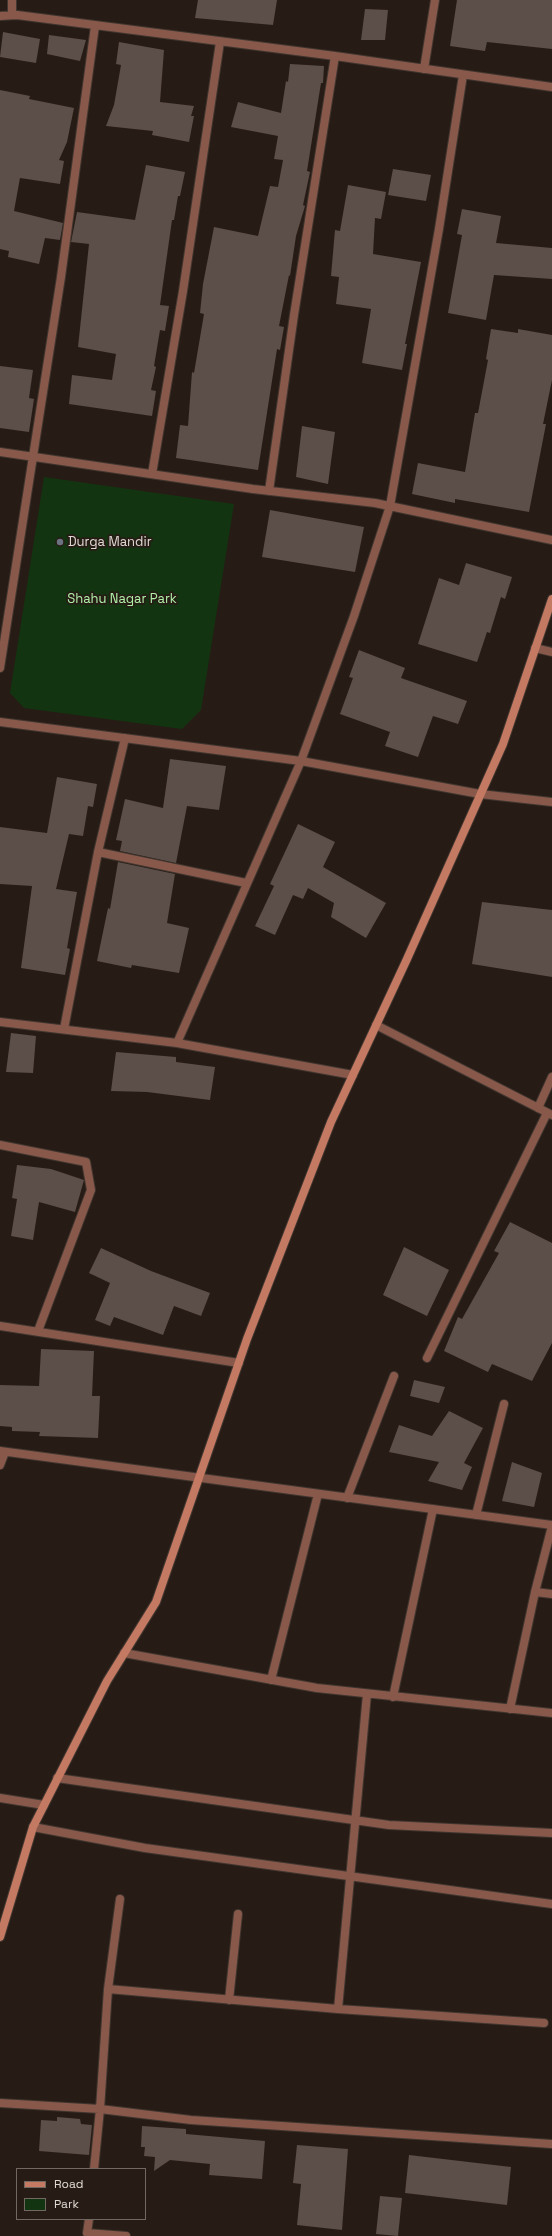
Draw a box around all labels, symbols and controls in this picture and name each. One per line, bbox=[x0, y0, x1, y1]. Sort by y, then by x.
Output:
place label: Durga Mandir bbox=[68, 534, 152, 550]
marker: Durga Mandir bbox=[55, 537, 65, 547]
park label: Shahu Nagar Park bbox=[67, 591, 177, 607]
legend bbox=[16, 2168, 146, 2220]
text: Road bbox=[54, 2176, 83, 2192]
text: Park bbox=[54, 2196, 79, 2212]

